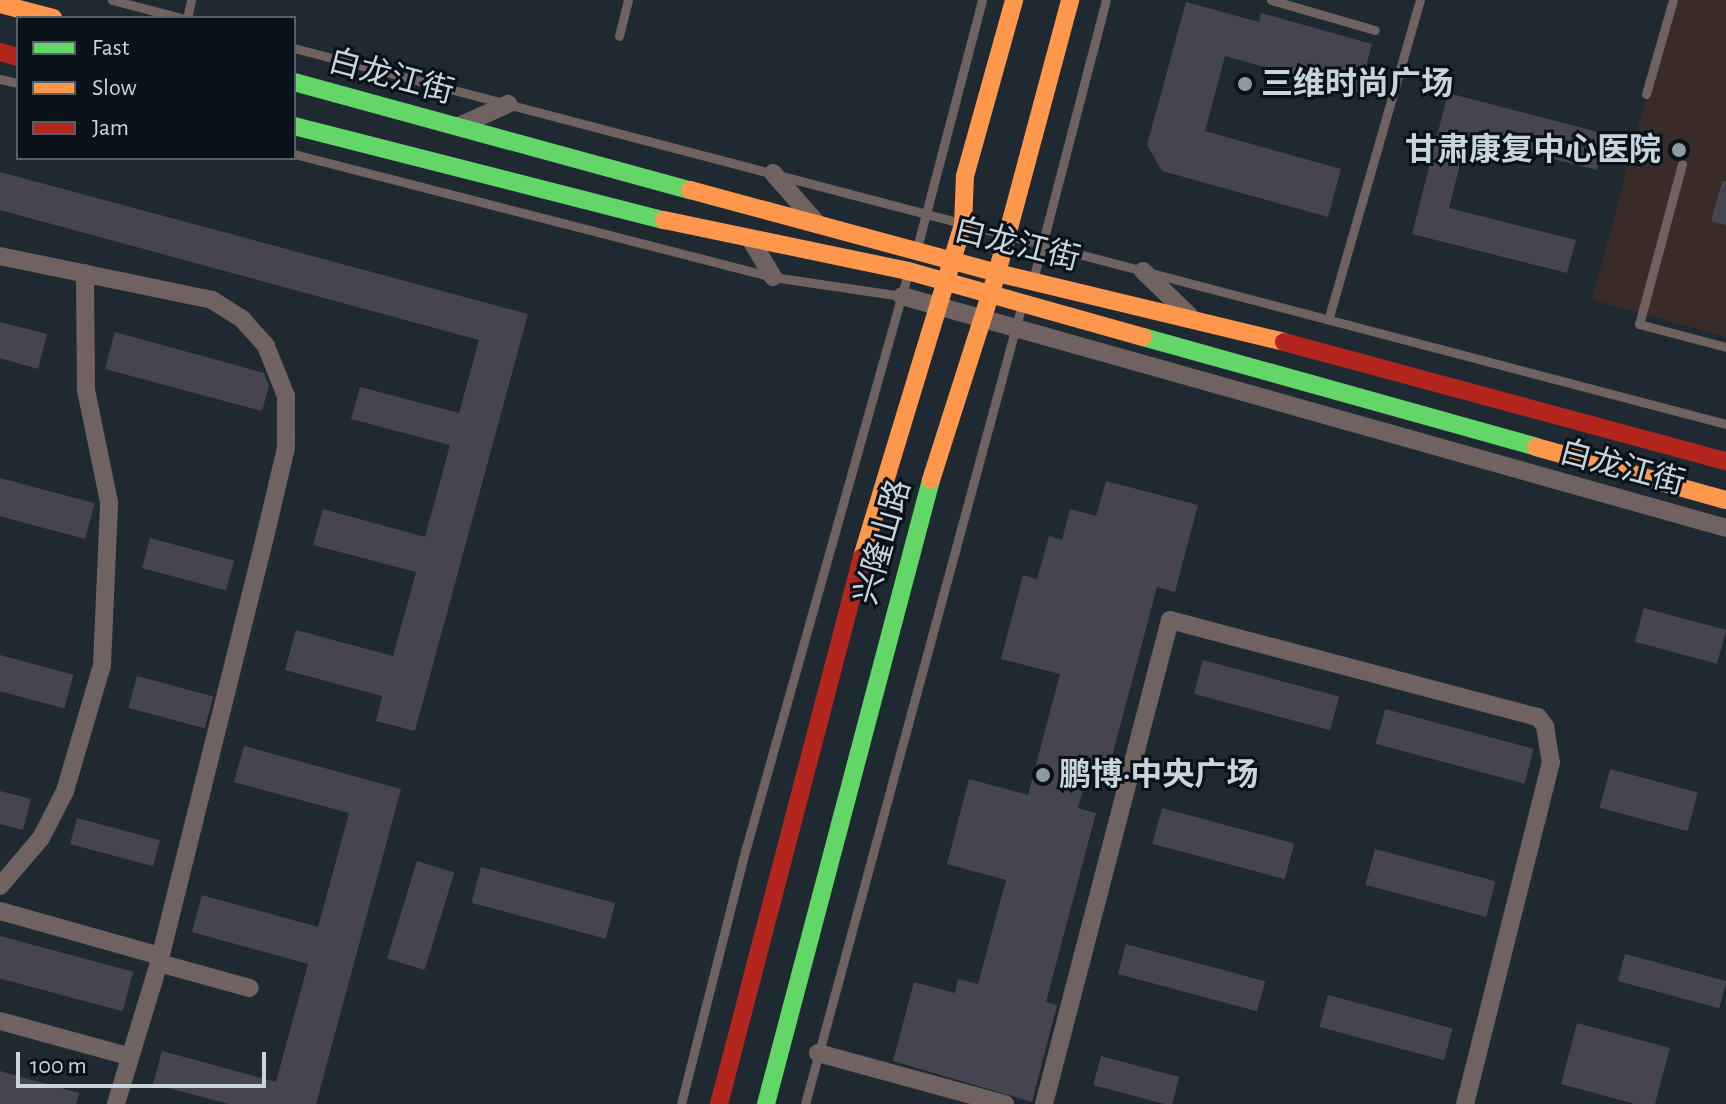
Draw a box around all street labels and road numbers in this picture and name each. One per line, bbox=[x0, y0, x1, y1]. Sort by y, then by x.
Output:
street label: 白龙江街 bbox=[324, 42, 458, 112]
street label: 白龙江街 bbox=[950, 211, 1084, 279]
street label: 白龙江街 bbox=[1555, 433, 1689, 503]
street label: 兴隆山路 bbox=[847, 475, 919, 609]

